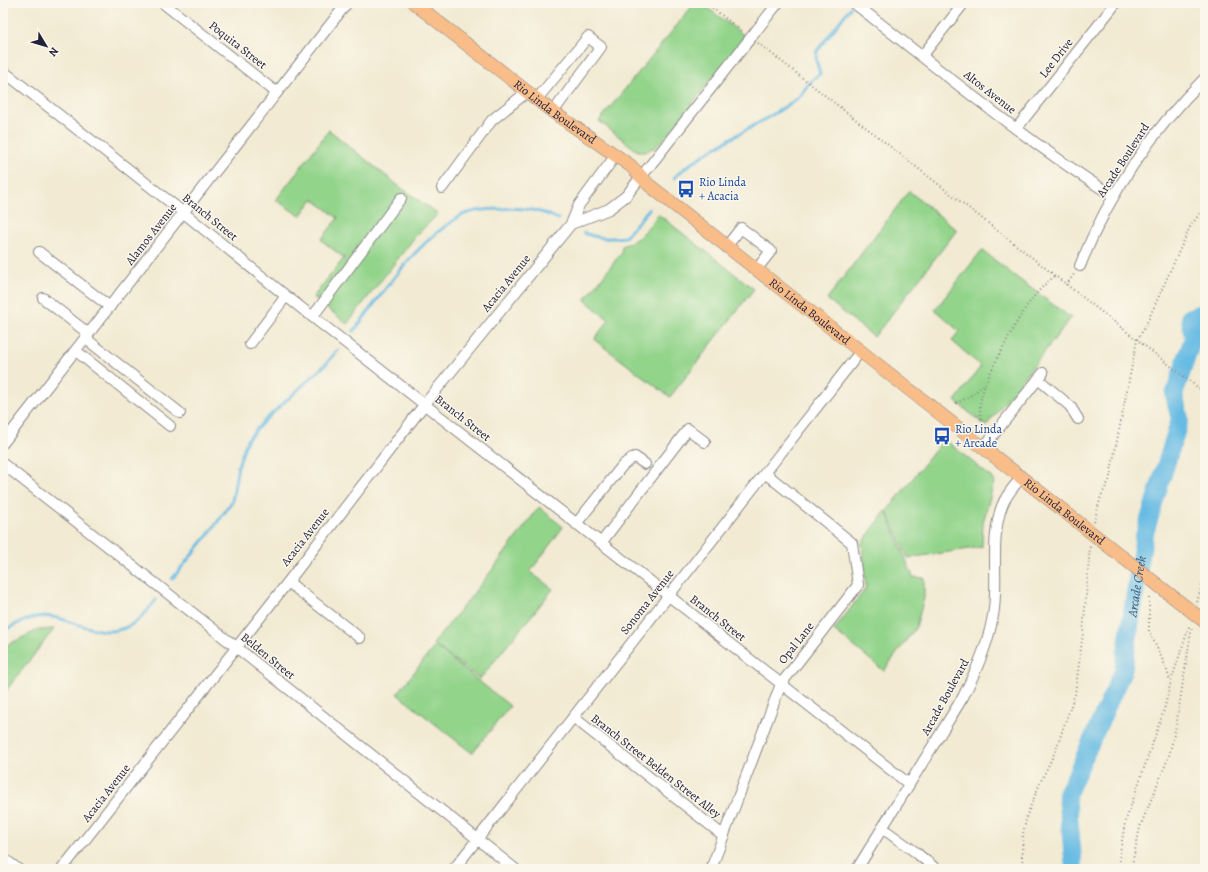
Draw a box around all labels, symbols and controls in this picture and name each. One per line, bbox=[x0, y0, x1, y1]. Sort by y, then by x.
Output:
street label: Poquita Street bbox=[206, 17, 270, 73]
north arrow bbox=[26, 26, 66, 66]
street label: Lee Drive bbox=[1035, 35, 1077, 81]
text: N bbox=[45, 44, 62, 60]
street label: Altos Avenue bbox=[960, 66, 1020, 118]
street label: Rio Linda Boulevard bbox=[510, 76, 600, 148]
street label: Arcade Boulevard bbox=[1092, 119, 1153, 201]
place label: Rio Linda + Acacia bbox=[699, 174, 746, 204]
bus stop icon: Rio Linda + Acacia bbox=[676, 179, 696, 199]
street label: Branch Street bbox=[179, 190, 241, 244]
street label: Alamos Avenue bbox=[121, 200, 180, 269]
street label: Acacia Avenue bbox=[477, 251, 534, 316]
street label: Rio Linda Boulevard bbox=[766, 274, 854, 348]
street label: Branch Street bbox=[432, 391, 494, 445]
place label: Rio Linda + Arcade bbox=[955, 421, 1002, 451]
bus stop icon: Rio Linda + Arcade bbox=[932, 426, 952, 446]
street label: Rio Linda Boulevard bbox=[1021, 475, 1109, 549]
street label: Acacia Avenue bbox=[277, 505, 333, 570]
water label: Arcade Creek bbox=[1123, 555, 1150, 619]
street label: Sonoma Avenue bbox=[617, 566, 677, 638]
street label: Branch Street bbox=[687, 591, 749, 645]
street label: Opal Lane bbox=[775, 619, 817, 667]
street label: Belden Street bbox=[237, 629, 299, 683]
street label: Arcade Boulevard bbox=[917, 655, 973, 739]
street label: Branch Street Belden Street Alley bbox=[588, 710, 725, 822]
street label: Acacia Avenue bbox=[78, 761, 134, 826]

